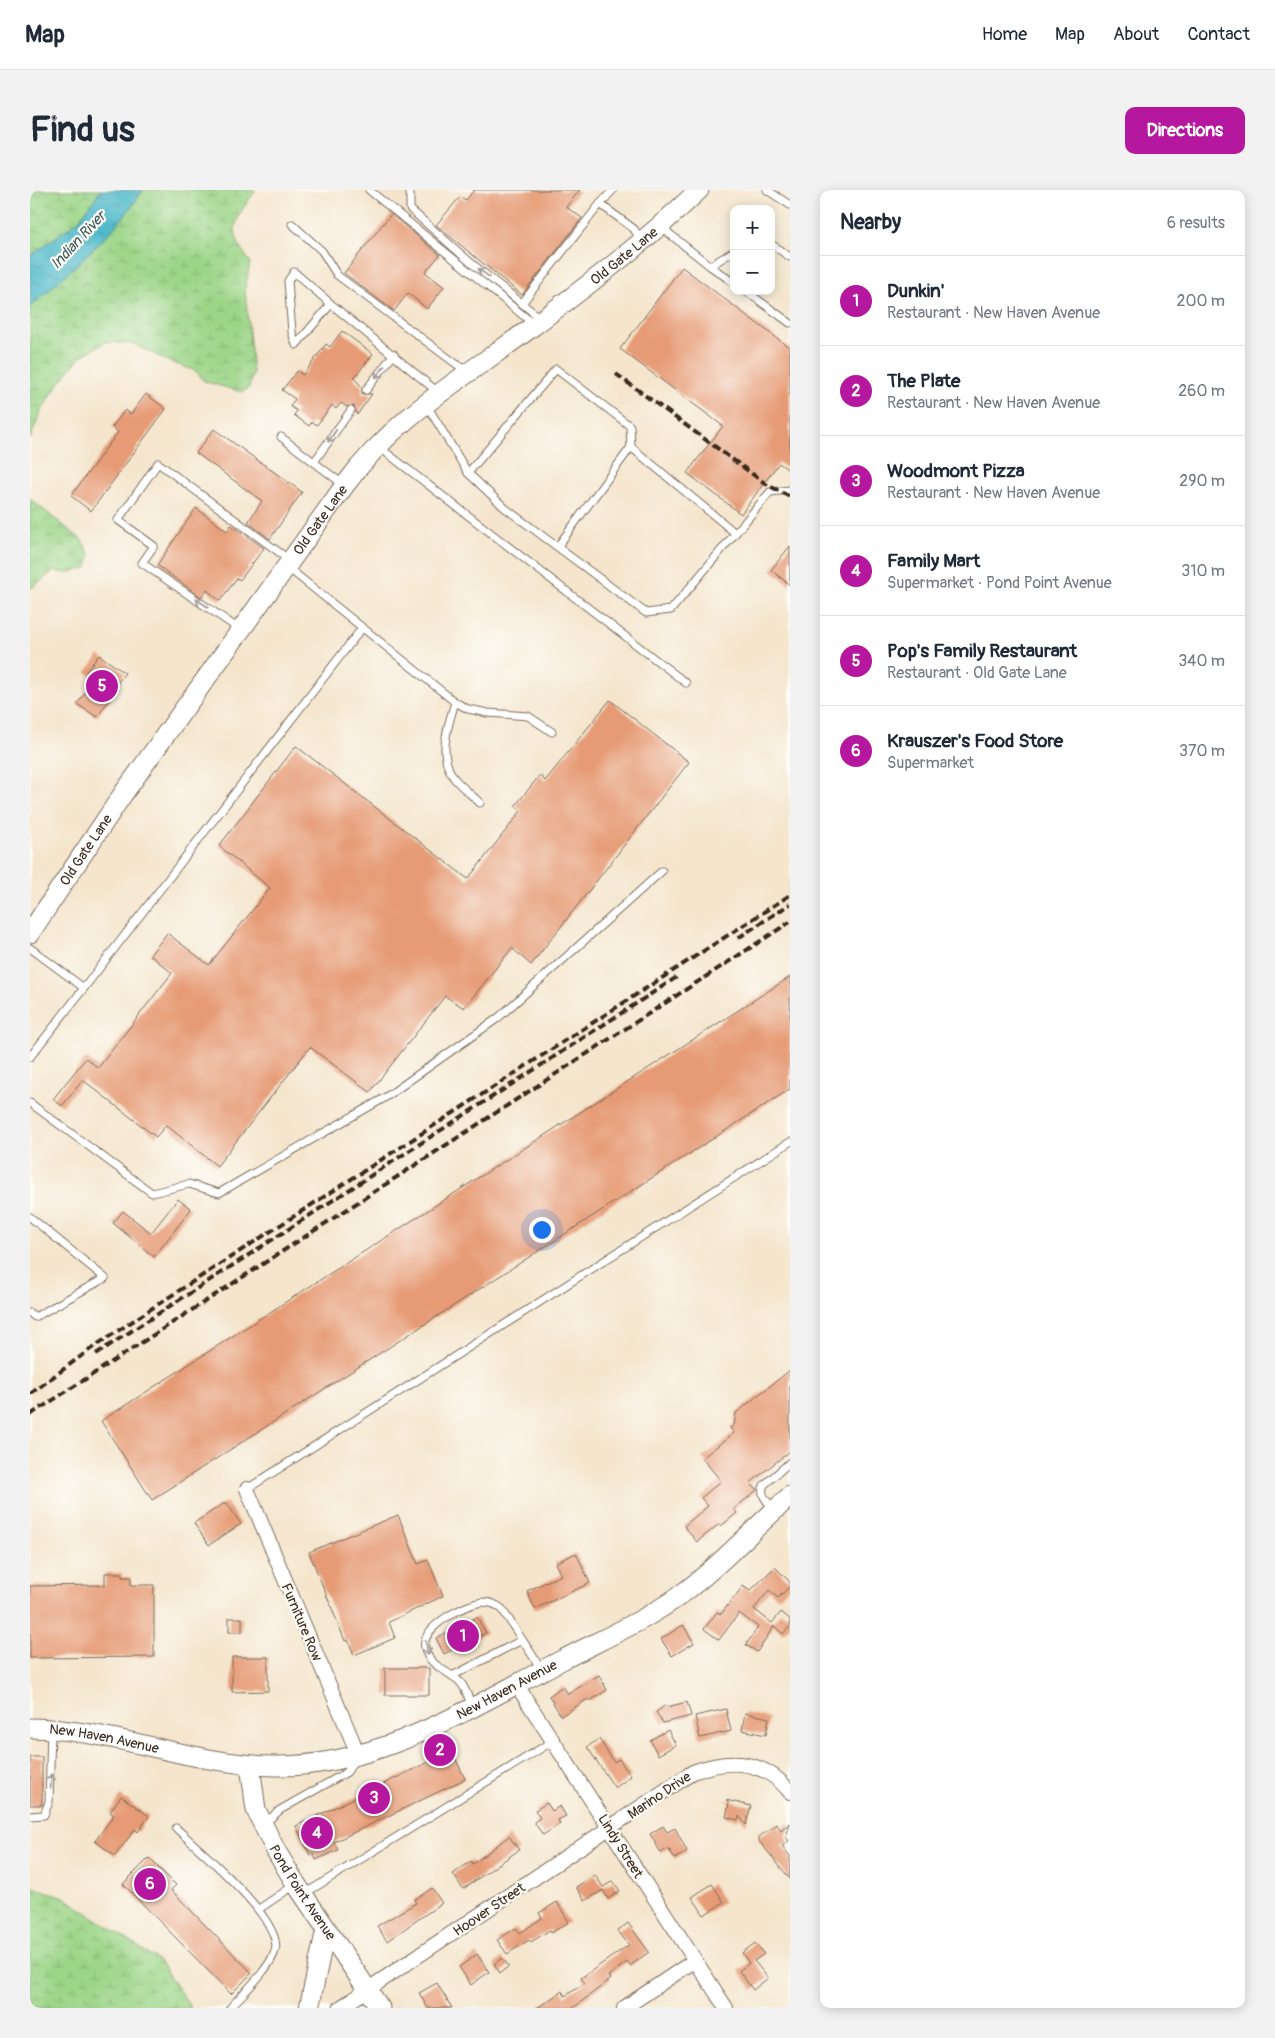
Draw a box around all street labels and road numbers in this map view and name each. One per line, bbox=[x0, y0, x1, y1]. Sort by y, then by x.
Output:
street label: Old Gate Lane bbox=[587, 223, 661, 289]
street label: Old Gate Lane bbox=[290, 482, 351, 558]
street label: Old Gate Lane bbox=[56, 811, 116, 889]
street label: Furniture Row bbox=[277, 1581, 326, 1664]
street label: New Haven Avenue bbox=[454, 1656, 560, 1723]
street label: New Haven Avenue bbox=[49, 1721, 161, 1757]
street label: Marino Drive bbox=[624, 1768, 694, 1823]
street label: Lindy Street bbox=[594, 1811, 647, 1882]
street label: Pond Point Avenue bbox=[265, 1842, 339, 1943]
street label: Hoover Street bbox=[450, 1879, 529, 1940]

